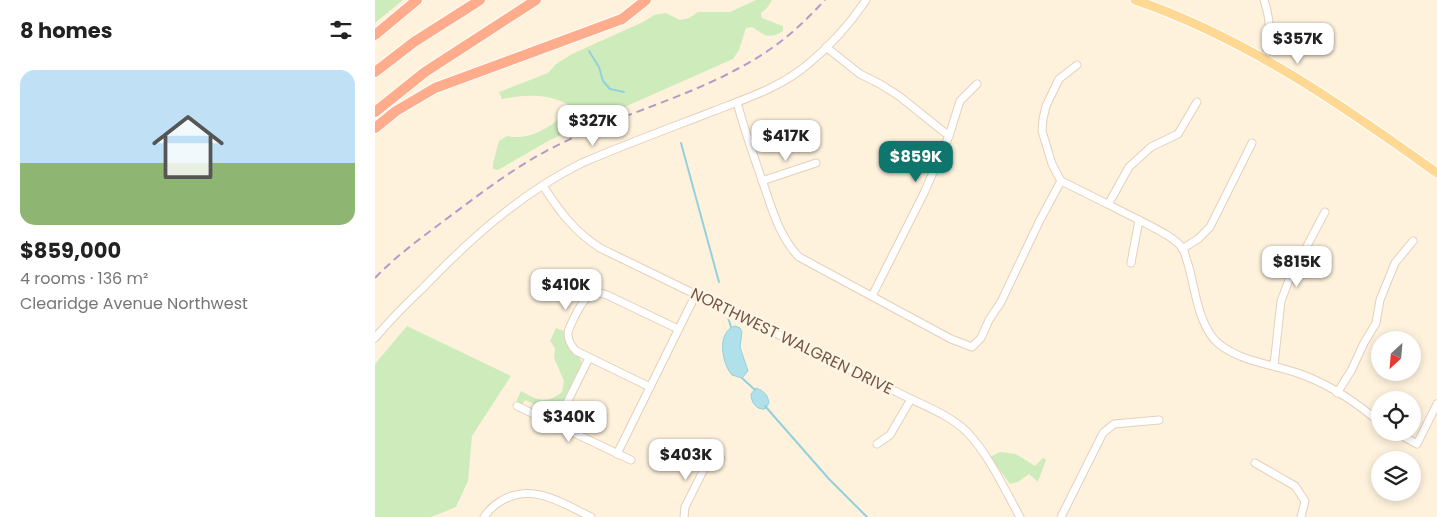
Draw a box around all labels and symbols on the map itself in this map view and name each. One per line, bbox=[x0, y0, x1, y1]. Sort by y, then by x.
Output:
pin: $357K bbox=[1263, 22, 1333, 65]
pin: $327K bbox=[558, 104, 628, 147]
pin: $417K bbox=[751, 120, 821, 162]
pin: $859K bbox=[881, 140, 951, 183]
pin: $815K bbox=[1262, 246, 1332, 288]
pin: $410K bbox=[531, 268, 601, 311]
street label: NORTHWEST WALGREN DRIVE bbox=[687, 282, 897, 400]
north arrow bbox=[1371, 331, 1421, 381]
pin: $340K bbox=[534, 400, 604, 443]
pin: $403K bbox=[651, 438, 721, 481]

